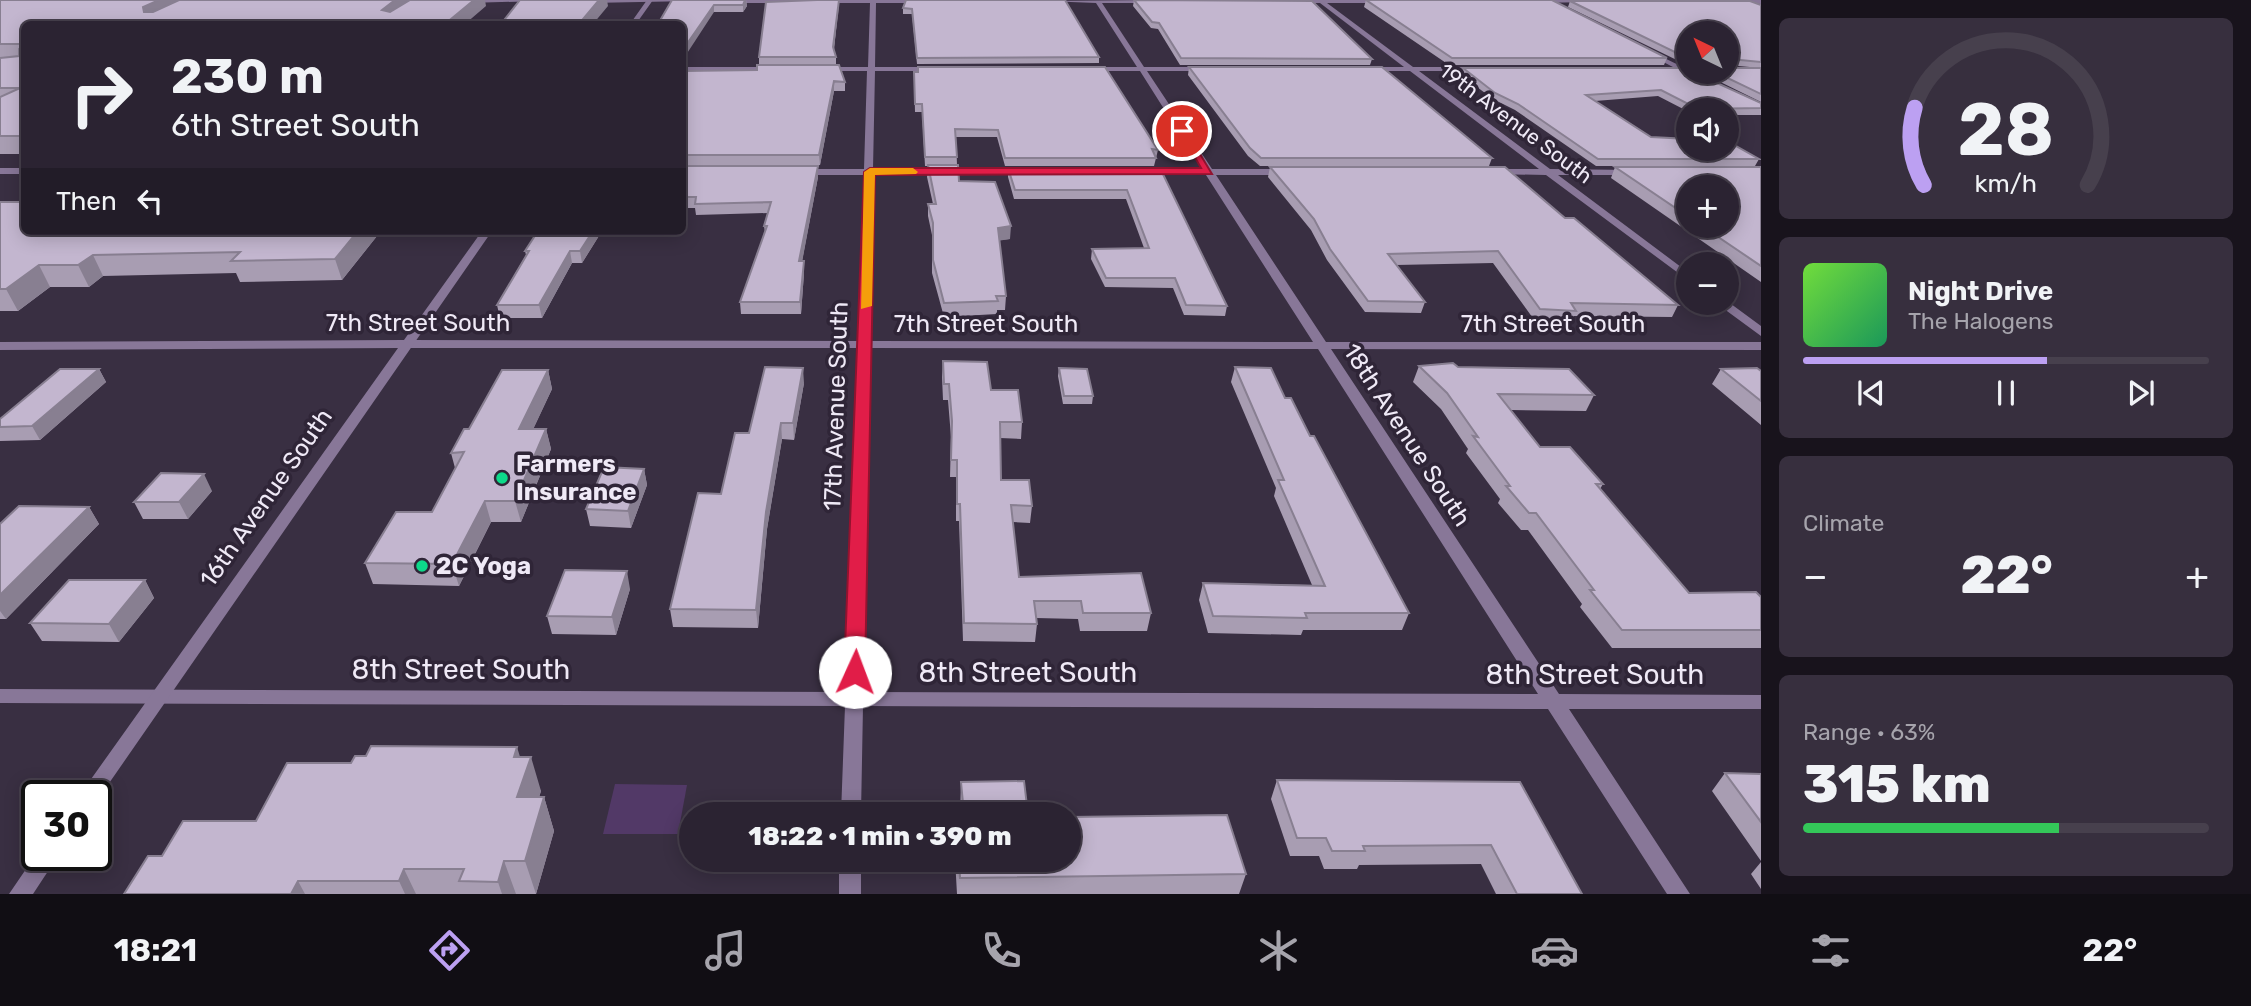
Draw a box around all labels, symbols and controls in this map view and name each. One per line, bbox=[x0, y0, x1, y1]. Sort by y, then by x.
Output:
north arrow bbox=[1676, 21, 1740, 84]
map controls bbox=[1676, 21, 1739, 315]
text: 230 m bbox=[171, 47, 324, 105]
icon: right bbox=[56, 49, 147, 140]
street label: 19th Avenue South bbox=[1435, 58, 1597, 188]
text: 28 bbox=[1958, 87, 2054, 173]
button: sound bbox=[1676, 98, 1739, 161]
pin bbox=[1152, 101, 1212, 161]
text: 6th Street South bbox=[171, 106, 420, 144]
icon: arrive bbox=[1163, 112, 1201, 150]
text: km/h bbox=[1975, 168, 2037, 197]
button: + bbox=[1676, 175, 1739, 238]
icon: left bbox=[131, 182, 169, 220]
text: Then bbox=[56, 186, 117, 217]
button: − bbox=[1676, 252, 1739, 315]
text: Night Drive bbox=[1908, 276, 2053, 307]
street label: 17th Avenue South bbox=[818, 301, 854, 511]
text: The Halogens bbox=[1908, 307, 2054, 335]
street label: 7th Street South bbox=[326, 309, 510, 337]
street label: 7th Street South bbox=[894, 310, 1078, 338]
street label: 7th Street South bbox=[1461, 310, 1645, 338]
street label: 18th Avenue South bbox=[1338, 339, 1476, 531]
icon: previous bbox=[1852, 374, 1890, 412]
icon: pause bbox=[1987, 374, 2025, 412]
icon: next bbox=[2122, 374, 2160, 412]
street label: 16th Avenue South bbox=[194, 404, 338, 592]
place label: Farmers Insurance bbox=[516, 450, 637, 506]
marker: Farmers Insurance bbox=[494, 470, 510, 486]
text: Climate bbox=[1803, 509, 1884, 537]
text: 22° bbox=[1960, 544, 2053, 606]
place label: 2C Yoga bbox=[436, 552, 531, 580]
text: − bbox=[1803, 553, 1828, 599]
text: + bbox=[2185, 553, 2209, 599]
marker: 2C Yoga bbox=[414, 558, 430, 574]
position arrow bbox=[818, 635, 892, 709]
street label: 8th Street South bbox=[352, 653, 570, 686]
street label: 8th Street South bbox=[919, 656, 1137, 689]
street label: 8th Street South bbox=[1486, 658, 1704, 691]
text: Range · 63% bbox=[1803, 718, 1935, 746]
text: 315 km bbox=[1803, 753, 1991, 815]
speed limit sign: 30 bbox=[21, 780, 112, 871]
text: 18:22 · 1 min · 390 m bbox=[748, 821, 1012, 852]
icon: directions bbox=[425, 926, 474, 975]
icon: music bbox=[701, 926, 750, 975]
icon: phone bbox=[977, 926, 1026, 975]
icon: climate bbox=[1254, 926, 1303, 975]
icon: car bbox=[1530, 926, 1579, 975]
icon: filters bbox=[1806, 926, 1855, 975]
text: 18:21 bbox=[114, 931, 197, 969]
text: 22° bbox=[2082, 931, 2137, 969]

